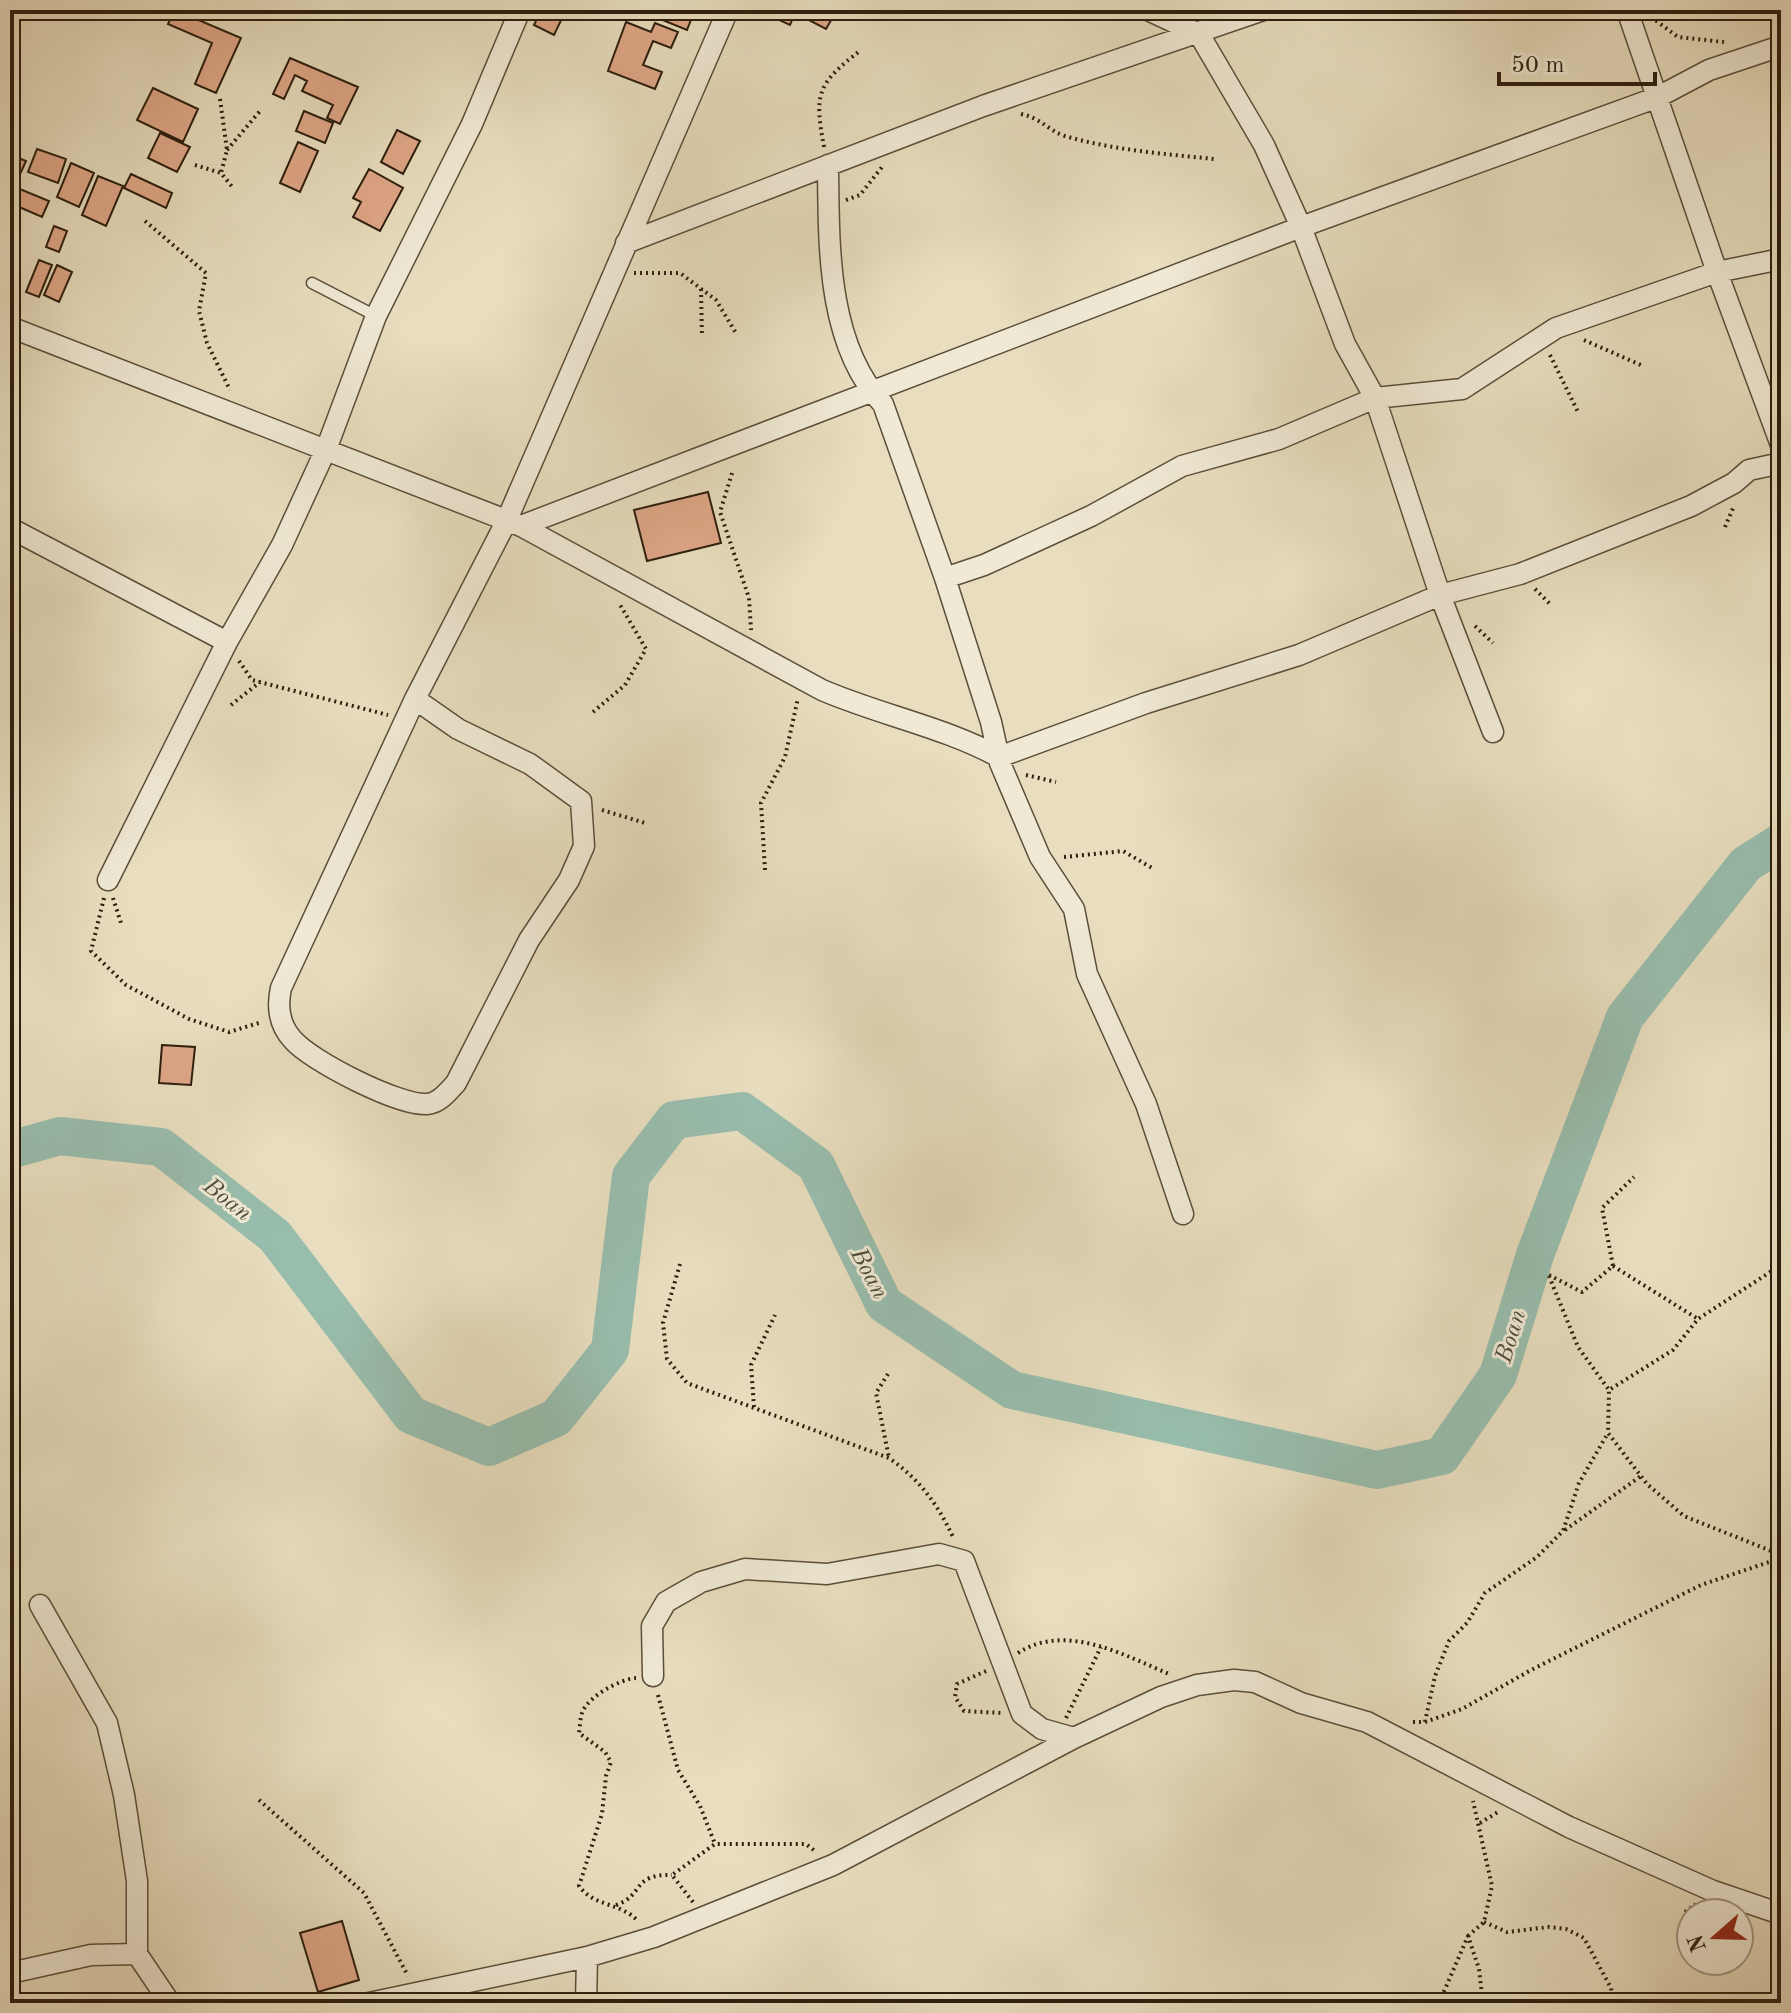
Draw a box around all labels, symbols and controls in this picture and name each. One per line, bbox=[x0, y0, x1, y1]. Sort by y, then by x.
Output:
scale bar bbox=[1499, 36, 1655, 86]
text: 50 m bbox=[1511, 54, 1565, 78]
water label: Boan bbox=[197, 1174, 256, 1227]
water label: Boan bbox=[844, 1243, 892, 1304]
water label: Boan bbox=[1492, 1307, 1531, 1367]
north arrow bbox=[1675, 1897, 1755, 1977]
text: N bbox=[1685, 1931, 1711, 1955]

